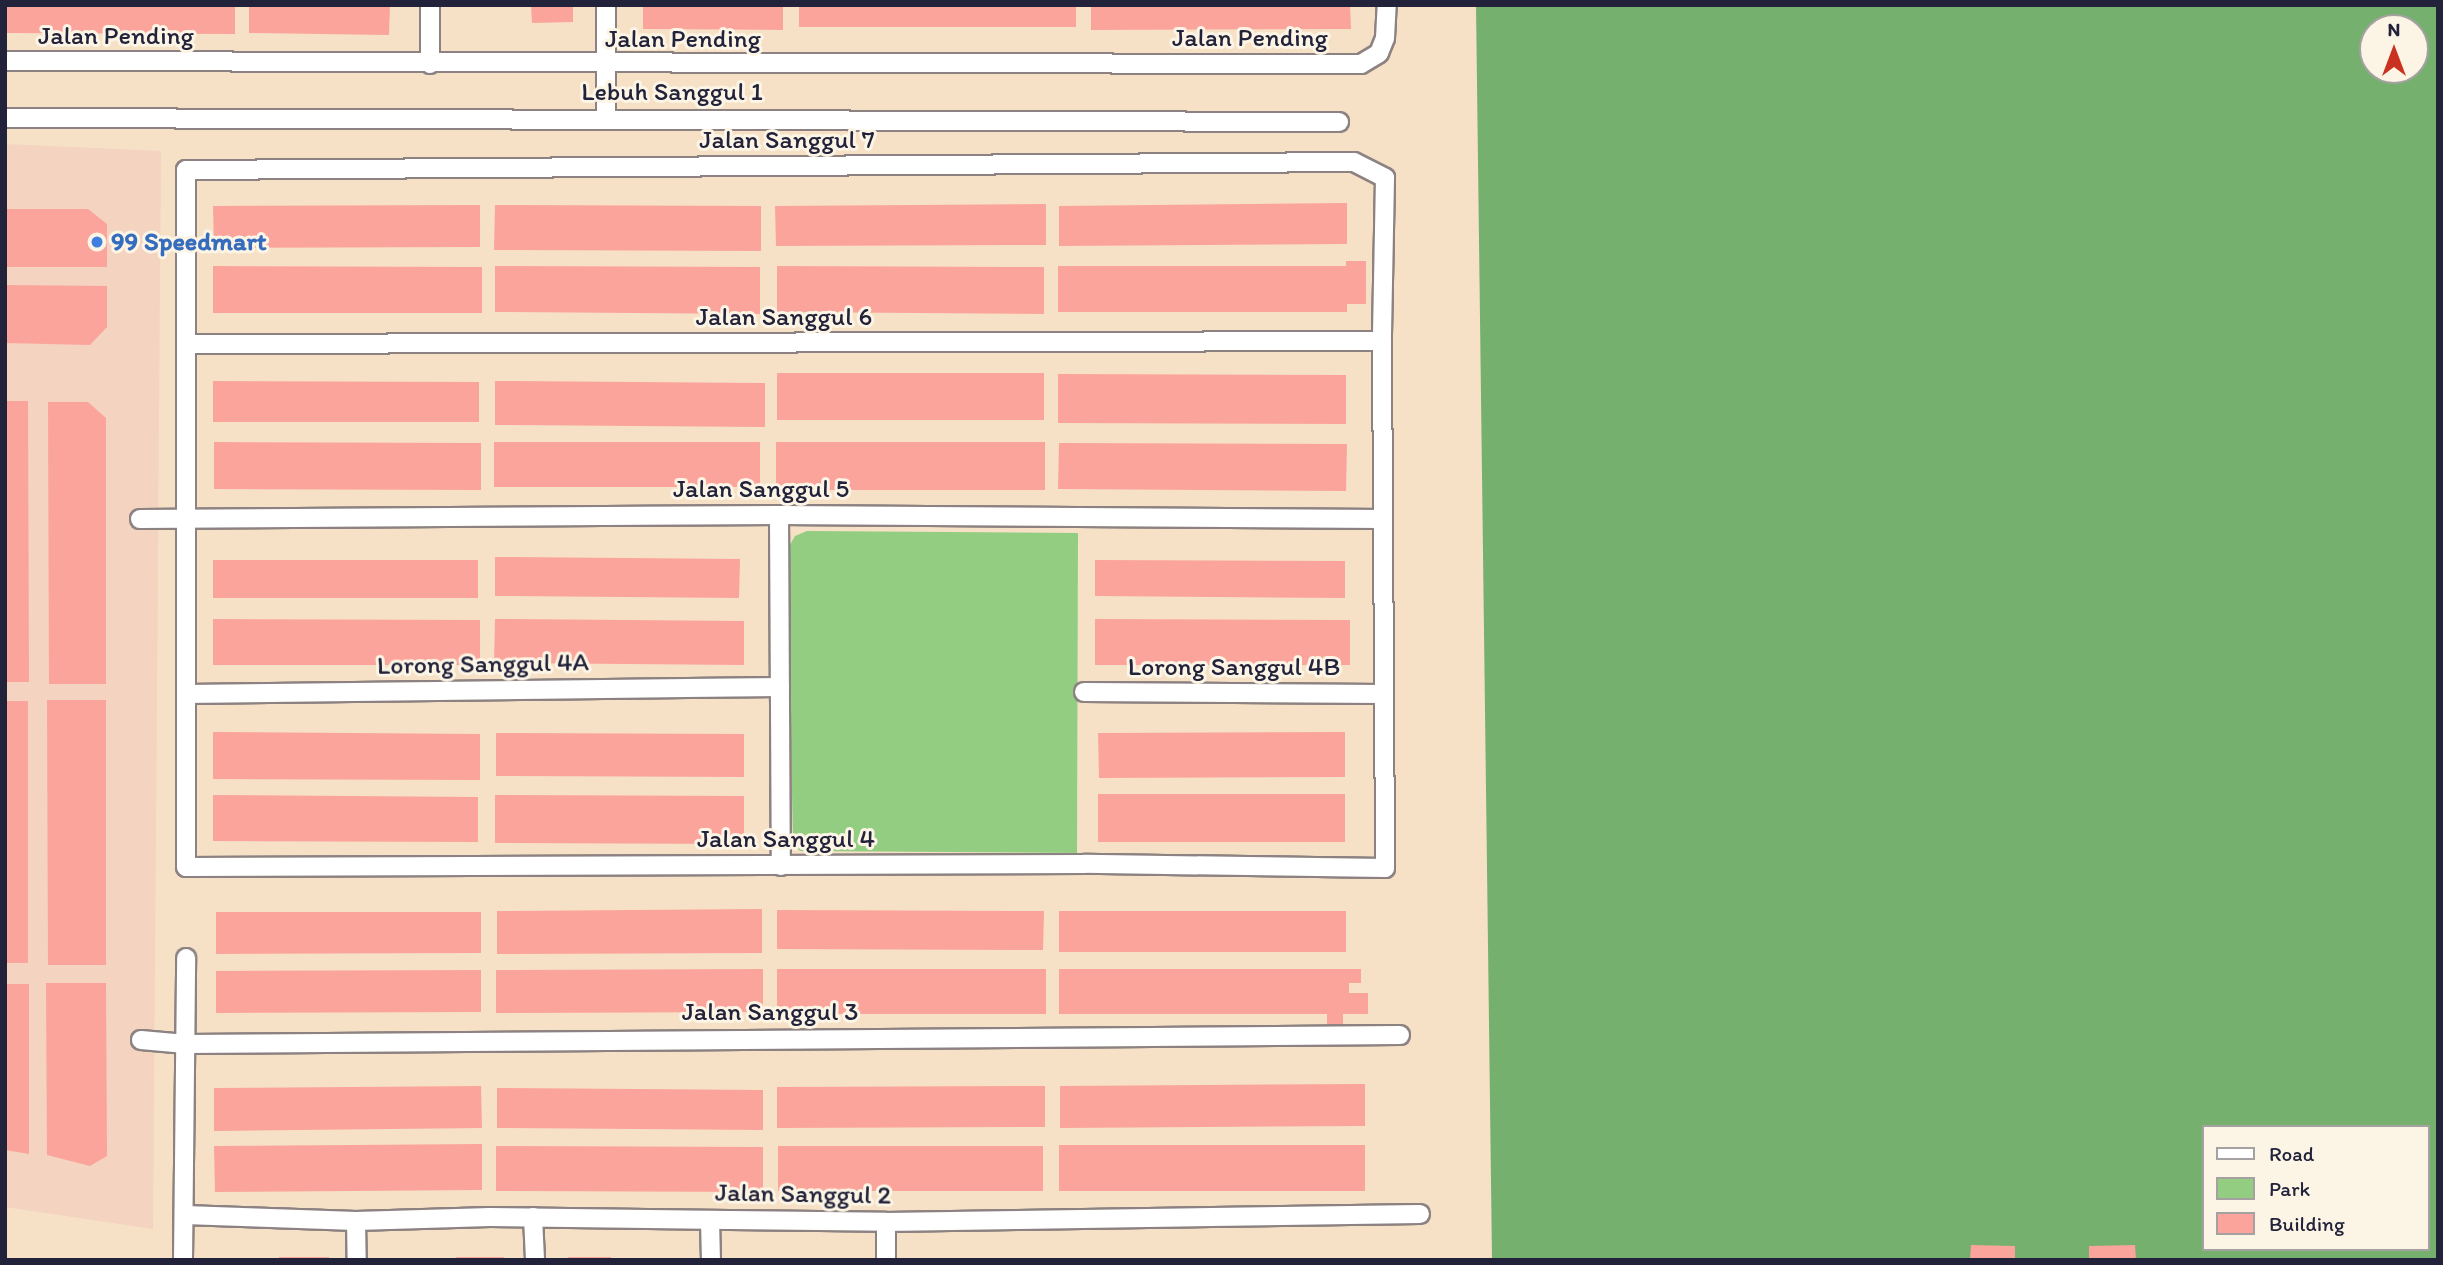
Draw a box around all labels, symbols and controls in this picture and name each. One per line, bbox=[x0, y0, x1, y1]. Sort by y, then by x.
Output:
north arrow bbox=[2359, 14, 2429, 84]
text: N bbox=[2388, 18, 2400, 41]
street label: Jalan Pending bbox=[38, 20, 194, 52]
street label: Jalan Pending bbox=[1172, 22, 1328, 54]
street label: Jalan Pending bbox=[605, 23, 761, 55]
street label: Lebuh Sanggul 1 bbox=[581, 76, 763, 108]
street label: Jalan Sanggul 7 bbox=[699, 124, 875, 156]
place label: 99 Speedmart bbox=[111, 226, 267, 258]
marker: 99 Speedmart bbox=[89, 234, 105, 250]
street label: Jalan Sanggul 6 bbox=[696, 301, 872, 333]
street label: Jalan Sanggul 5 bbox=[673, 473, 849, 505]
street label: Lorong Sanggul 4A bbox=[377, 647, 589, 681]
street label: Lorong Sanggul 4B bbox=[1128, 651, 1340, 683]
street label: Jalan Sanggul 4 bbox=[697, 823, 875, 855]
street label: Jalan Sanggul 3 bbox=[682, 996, 858, 1028]
legend bbox=[2202, 1125, 2429, 1251]
text: Road bbox=[2269, 1141, 2314, 1166]
text: Park bbox=[2269, 1176, 2310, 1201]
street label: Jalan Sanggul 2 bbox=[715, 1177, 891, 1211]
text: Building bbox=[2269, 1211, 2345, 1236]

